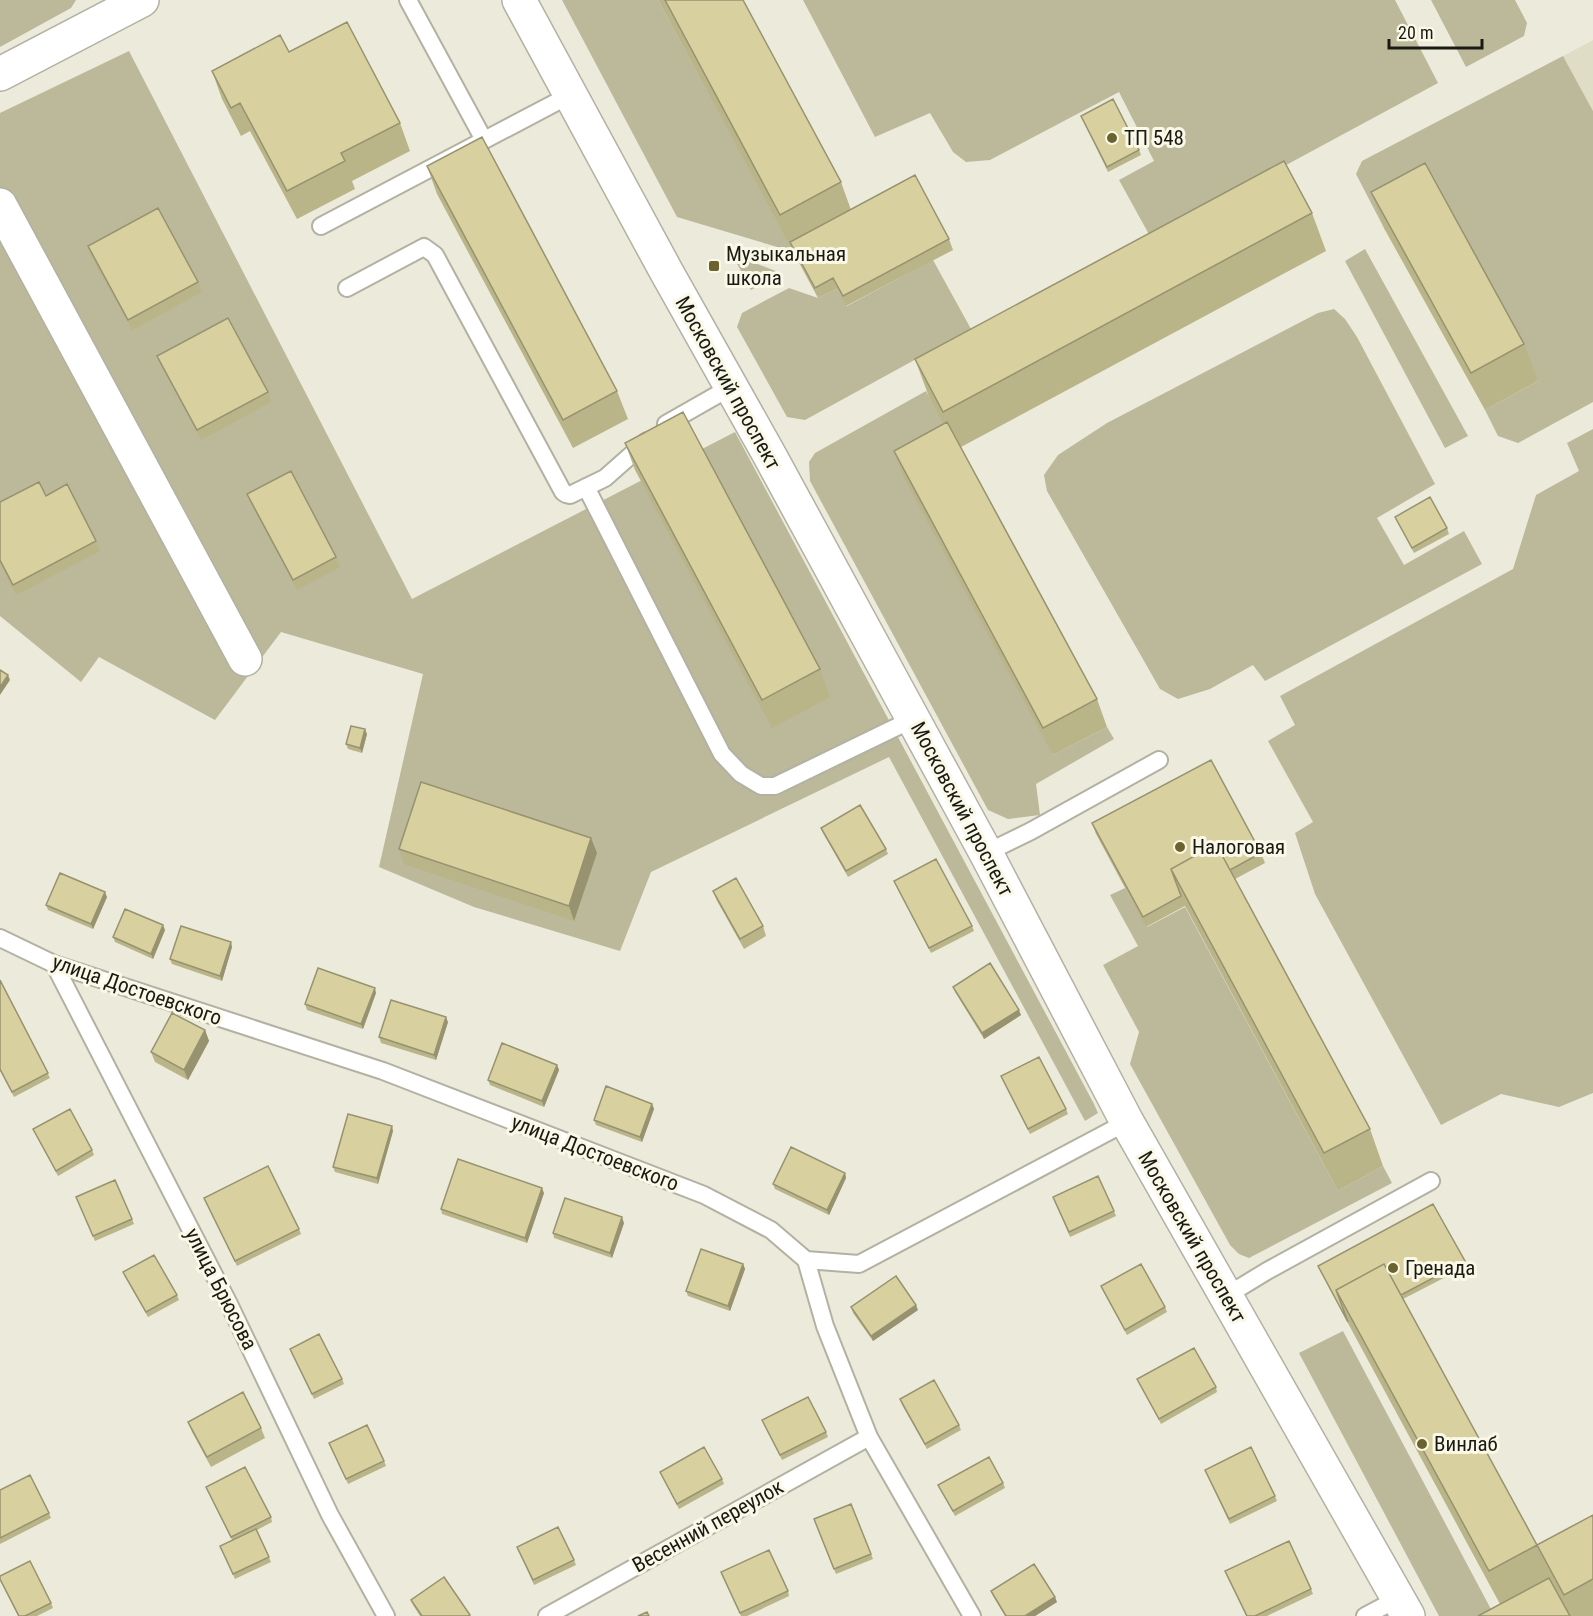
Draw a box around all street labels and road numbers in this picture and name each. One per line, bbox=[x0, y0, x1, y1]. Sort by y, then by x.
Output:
street label: Московский проспект bbox=[670, 292, 786, 474]
street label: Московский проспект bbox=[906, 718, 1018, 900]
street label: улица Достоевского bbox=[49, 950, 225, 1030]
street label: улица Достоевского bbox=[508, 1110, 682, 1196]
street label: Московский проспект bbox=[1133, 1147, 1251, 1327]
street label: улица Брюсова bbox=[180, 1224, 262, 1354]
street label: Весенний переулок bbox=[628, 1475, 788, 1577]

